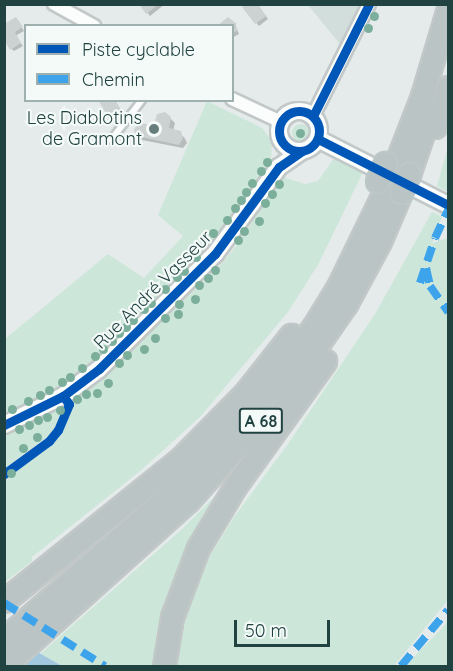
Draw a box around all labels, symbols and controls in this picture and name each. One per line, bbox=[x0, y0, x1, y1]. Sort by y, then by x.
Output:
legend bbox=[24, 24, 234, 102]
text: Piste cyclable bbox=[82, 38, 195, 61]
text: Chemin bbox=[82, 68, 145, 91]
place label: Les Diablotins de Gramont bbox=[27, 108, 142, 150]
marker: Les Diablotins de Gramont bbox=[147, 122, 161, 136]
street label: Rue André Vasseur bbox=[89, 226, 217, 354]
road number: A 68 bbox=[238, 408, 284, 434]
scale bar bbox=[237, 608, 333, 646]
text: 50 m bbox=[245, 619, 287, 642]

